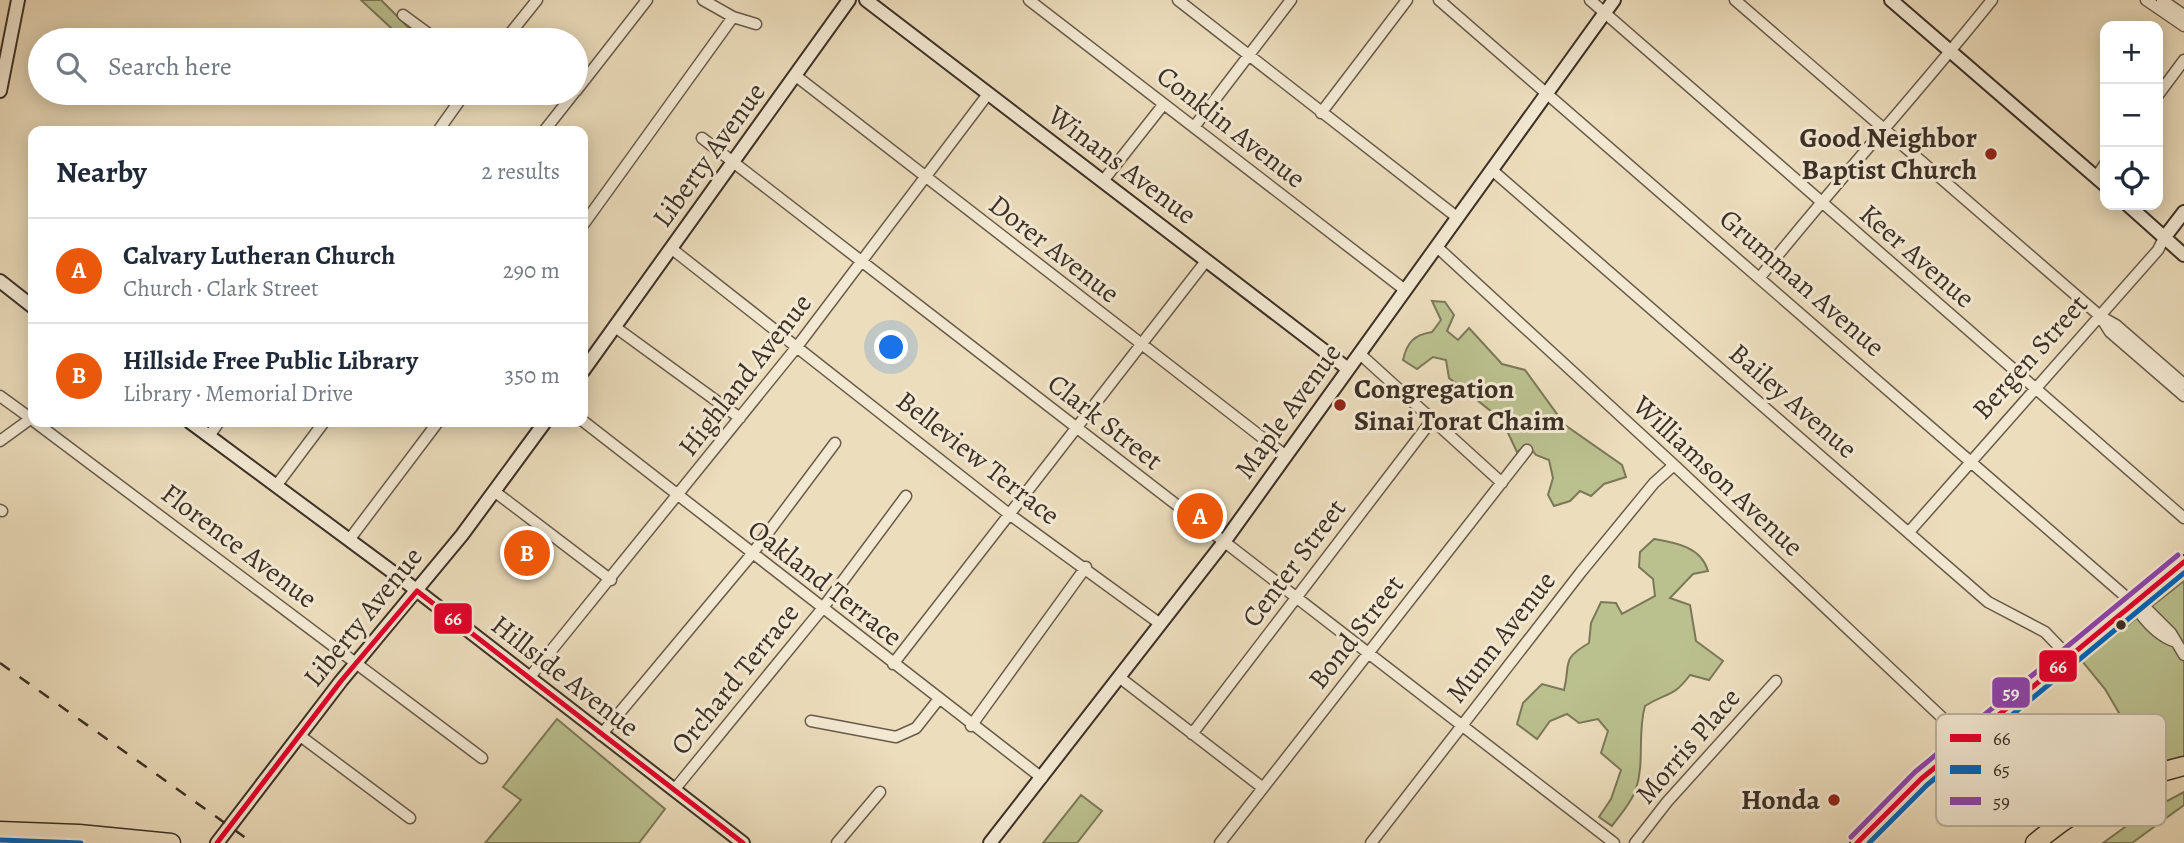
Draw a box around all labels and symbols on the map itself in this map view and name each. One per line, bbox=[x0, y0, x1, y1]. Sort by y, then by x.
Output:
street label: Conklin Avenue bbox=[1149, 57, 1313, 197]
street label: Liberty Avenue bbox=[644, 75, 774, 235]
street label: Winans Avenue bbox=[1039, 96, 1204, 233]
place label: Good Neighbor Baptist Church bbox=[1800, 119, 1977, 189]
marker: Good Neighbor Baptist Church bbox=[1983, 146, 1999, 162]
street label: Dorer Avenue bbox=[981, 186, 1127, 312]
street label: Keer Avenue bbox=[1851, 195, 1983, 317]
street label: Grumman Avenue bbox=[1711, 200, 1893, 366]
street label: Highland Avenue bbox=[669, 286, 821, 464]
street label: Bergen Street bbox=[1964, 286, 2096, 428]
your location bbox=[874, 330, 908, 364]
street label: Maple Avenue bbox=[1226, 335, 1350, 487]
street label: Bailey Avenue bbox=[1721, 335, 1865, 467]
street label: Clark Street bbox=[1040, 365, 1170, 479]
place label: Congregation Sinai Torat Chaim bbox=[1354, 370, 1565, 440]
street label: Belleview Terrace bbox=[888, 382, 1068, 534]
street label: Williamson Avenue bbox=[1624, 386, 1811, 565]
marker: Congregation Sinai Torat Chaim bbox=[1332, 397, 1348, 413]
street label: Florence Avenue bbox=[153, 475, 325, 617]
pin: A bbox=[1177, 490, 1223, 542]
street label: Center Street bbox=[1233, 491, 1355, 635]
street label: Oakland Terrace bbox=[740, 511, 910, 655]
pin: B bbox=[504, 527, 550, 579]
street label: Liberty Avenue bbox=[295, 539, 431, 695]
street label: Munn Avenue bbox=[1437, 563, 1565, 711]
street label: Bond Street bbox=[1299, 567, 1413, 697]
street label: Orchard Terrace bbox=[662, 595, 808, 763]
line badge: 66 bbox=[433, 602, 473, 635]
text: 66 bbox=[444, 606, 462, 632]
street label: Hillside Avenue bbox=[483, 606, 647, 746]
unlabelled marker bbox=[2114, 618, 2128, 632]
line badge: 66 bbox=[2038, 649, 2078, 683]
text: 66 bbox=[2049, 654, 2067, 680]
line badge: 59 bbox=[1991, 676, 2031, 709]
street label: Morris Place bbox=[1627, 680, 1749, 812]
text: 59 bbox=[2003, 680, 2020, 706]
legend bbox=[1936, 714, 2166, 826]
text: 66 bbox=[1993, 726, 2011, 752]
text: 65 bbox=[1993, 757, 2010, 783]
place label: Honda bbox=[1741, 781, 1820, 819]
text: 59 bbox=[1993, 789, 2010, 815]
marker: Honda bbox=[1826, 792, 1842, 808]

